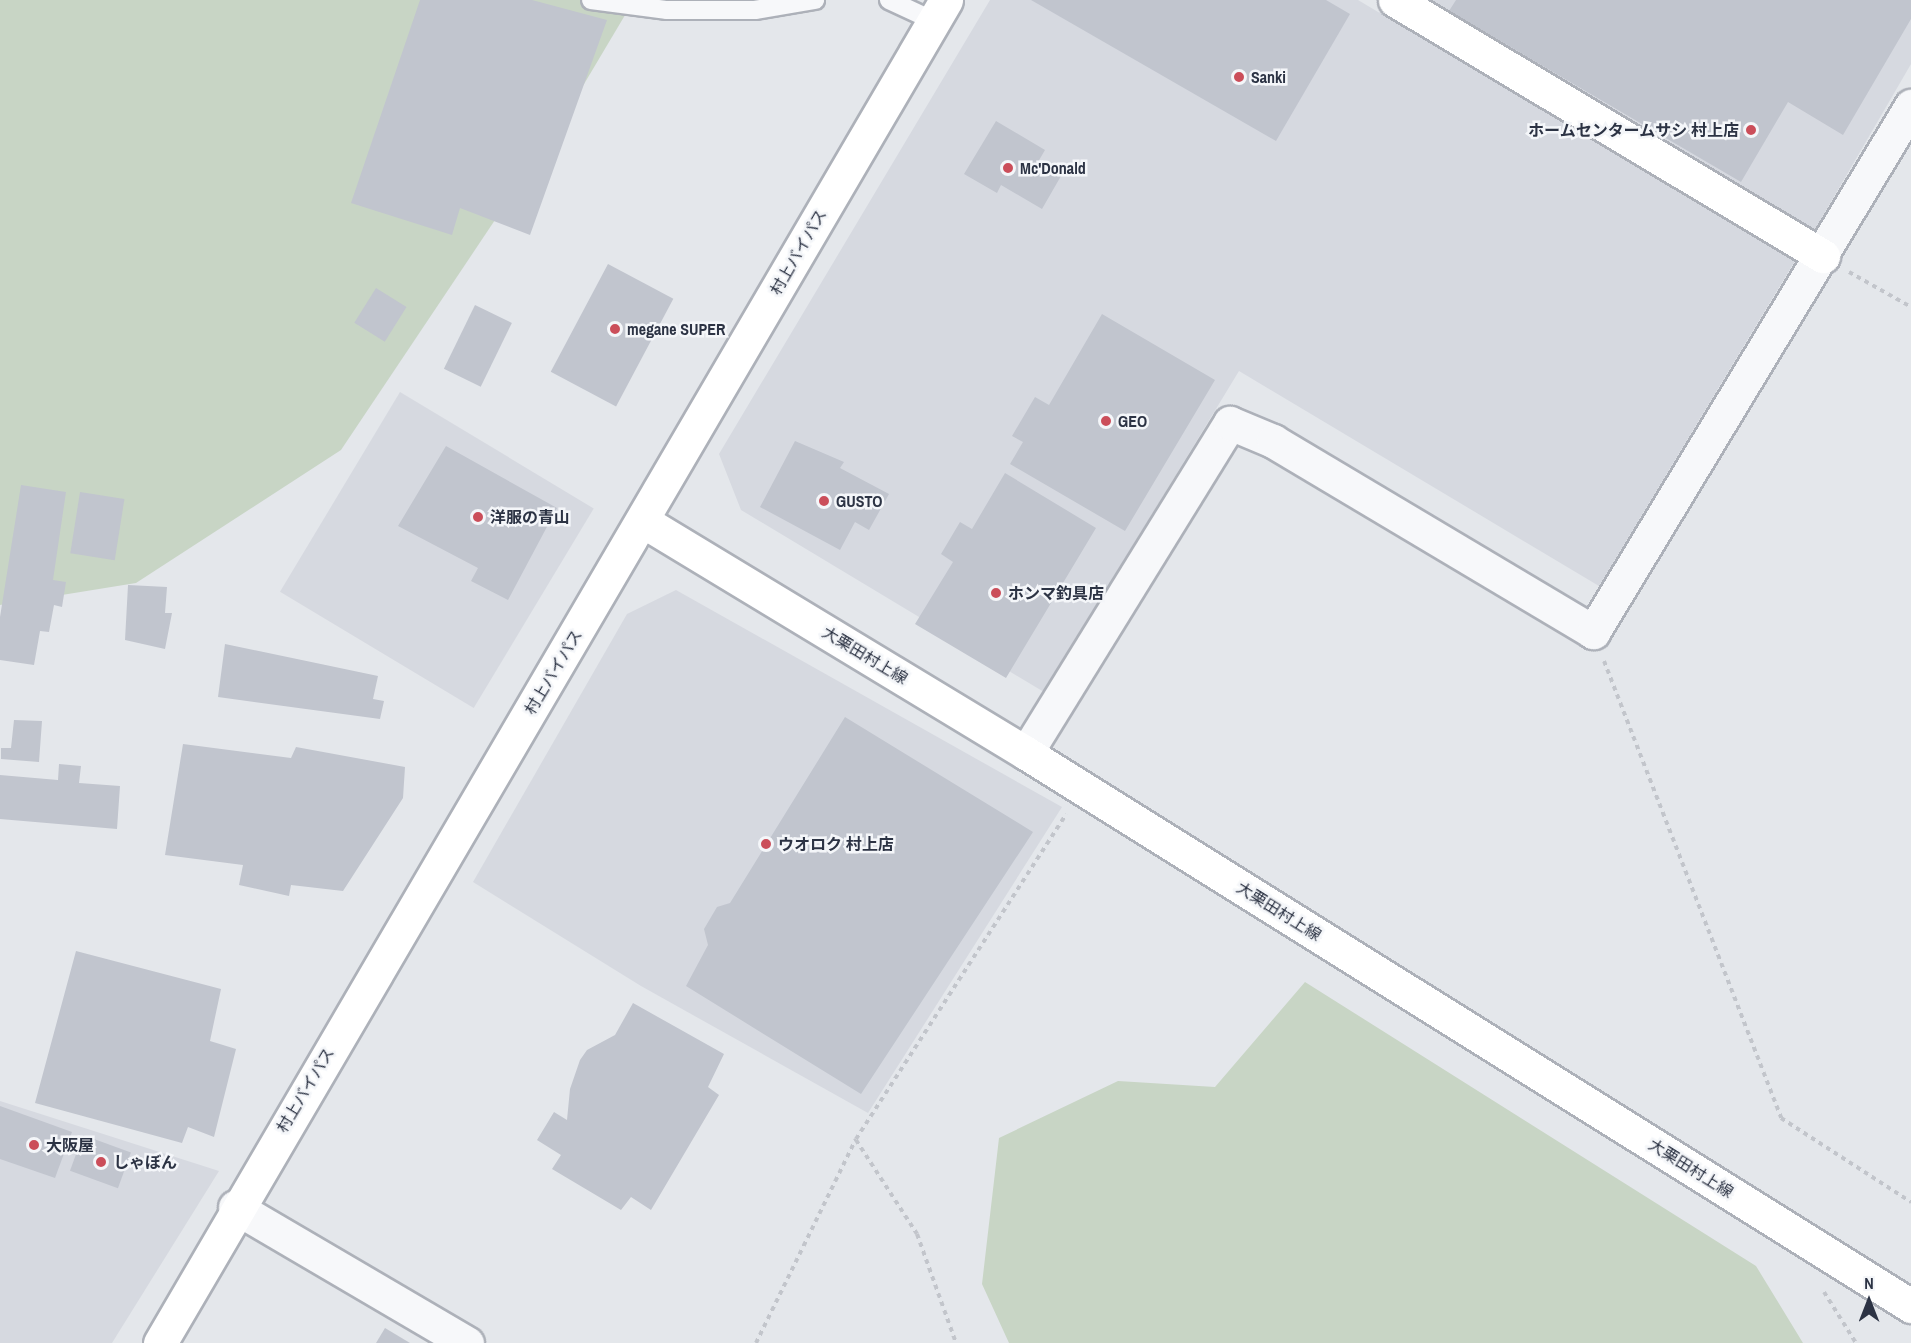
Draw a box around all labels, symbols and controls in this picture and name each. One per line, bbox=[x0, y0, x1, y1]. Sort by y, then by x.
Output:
place label: Sanki bbox=[1251, 67, 1286, 87]
marker: Sanki bbox=[1232, 70, 1246, 84]
place label: ホームセンタームサシ 村上店 bbox=[1527, 120, 1739, 140]
marker: ホームセンタームサシ 村上店 bbox=[1744, 123, 1758, 137]
place label: Mc'Donald bbox=[1020, 158, 1086, 178]
marker: Mc'Donald bbox=[1001, 161, 1015, 175]
street label: 村上バイパス bbox=[766, 206, 830, 298]
place label: megane SUPER bbox=[627, 319, 725, 339]
marker: megane SUPER bbox=[608, 322, 622, 336]
place label: GEO bbox=[1118, 411, 1147, 431]
marker: GEO bbox=[1099, 414, 1113, 428]
place label: GUSTO bbox=[836, 491, 882, 511]
marker: GUSTO bbox=[817, 494, 831, 508]
place label: 洋服の青山 bbox=[490, 507, 570, 527]
marker: 洋服の青山 bbox=[471, 510, 485, 524]
place label: ホンマ釣具店 bbox=[1008, 583, 1104, 603]
marker: ホンマ釣具店 bbox=[989, 586, 1003, 600]
street label: 大栗田村上線 bbox=[819, 622, 911, 688]
street label: 村上バイパス bbox=[520, 626, 586, 718]
place label: ウオロク 村上店 bbox=[778, 834, 894, 854]
marker: ウオロク 村上店 bbox=[759, 837, 773, 851]
street label: 大栗田村上線 bbox=[1233, 877, 1325, 945]
street label: 村上バイパス bbox=[272, 1044, 338, 1136]
street label: 大栗田村上線 bbox=[1645, 1134, 1737, 1202]
place label: 大阪屋 bbox=[46, 1135, 94, 1155]
marker: 大阪屋 bbox=[27, 1138, 41, 1152]
place label: しゃぼん bbox=[113, 1152, 177, 1172]
marker: しゃぼん bbox=[94, 1155, 108, 1169]
north arrow bbox=[1839, 1271, 1899, 1331]
text: N bbox=[1864, 1272, 1874, 1294]

